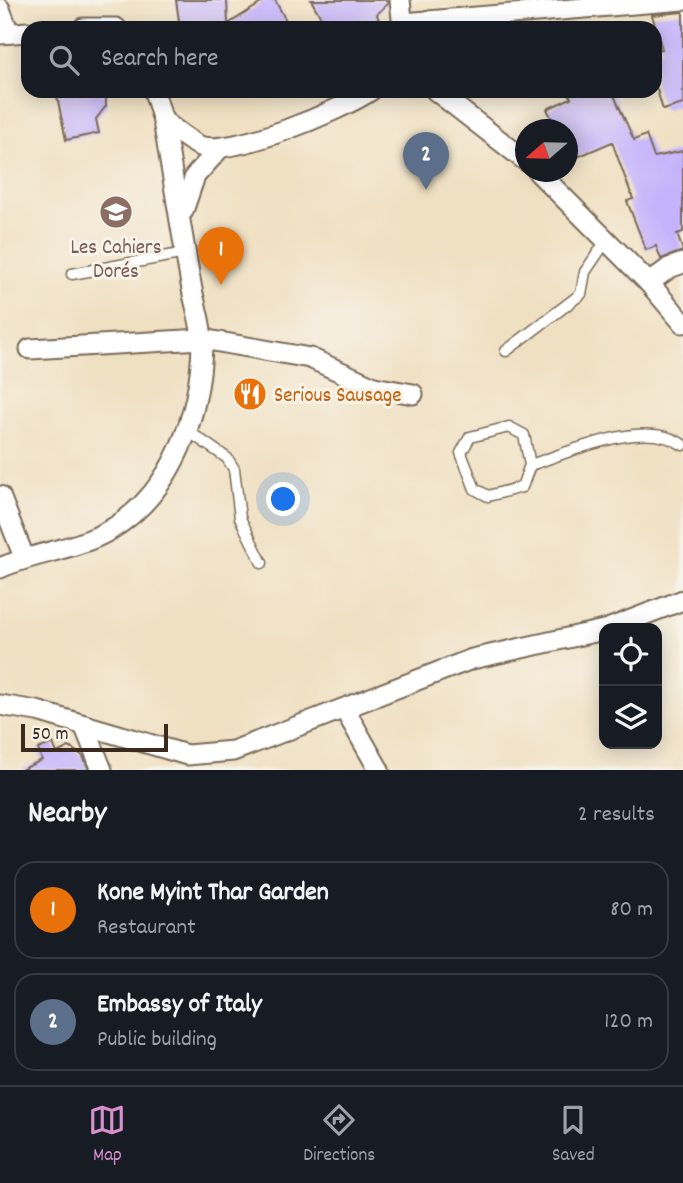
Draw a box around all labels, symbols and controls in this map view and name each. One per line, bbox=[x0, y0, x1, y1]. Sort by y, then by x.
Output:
search box bbox=[21, 21, 662, 98]
icon: search bbox=[45, 41, 83, 79]
text: Search here bbox=[101, 41, 219, 78]
north arrow bbox=[515, 119, 578, 182]
pin: 2 bbox=[403, 132, 449, 190]
school or university icon: Les Cahiers Dorés bbox=[97, 193, 135, 231]
pin: 1 bbox=[198, 227, 244, 285]
place label: Les Cahiers Dorés bbox=[70, 234, 162, 288]
restaurant icon: Serious Sausage bbox=[231, 375, 269, 413]
place label: Serious Sausage bbox=[274, 382, 401, 412]
your location bbox=[266, 482, 300, 516]
map controls bbox=[599, 623, 662, 749]
button: locate bbox=[599, 623, 662, 686]
button: layers bbox=[599, 686, 662, 749]
scale bar bbox=[21, 721, 168, 753]
text: 50 m bbox=[32, 722, 69, 749]
text: Nearby bbox=[28, 794, 106, 837]
text: 2 results bbox=[578, 799, 655, 832]
text: Kone Myint Thar Garden bbox=[97, 875, 329, 912]
text: 1 bbox=[50, 894, 56, 927]
text: 80 m bbox=[610, 894, 653, 927]
text: Restaurant bbox=[97, 912, 196, 945]
text: Embassy of Italy bbox=[97, 987, 262, 1024]
text: 2 bbox=[48, 1006, 58, 1039]
text: 120 m bbox=[604, 1006, 653, 1039]
text: Public building bbox=[97, 1024, 217, 1057]
tab: Map bbox=[88, 1101, 126, 1170]
tab: Directions bbox=[303, 1101, 375, 1170]
tab: Saved bbox=[552, 1101, 595, 1170]

